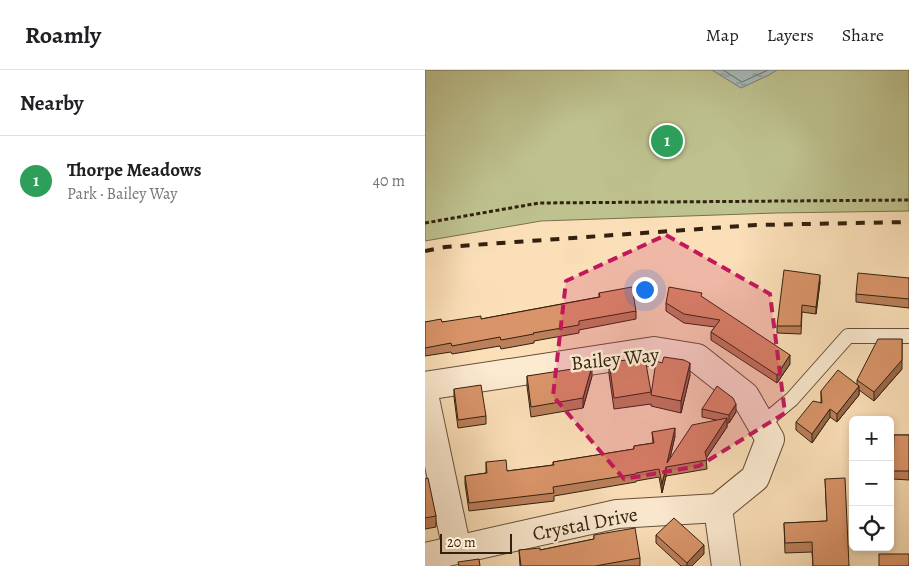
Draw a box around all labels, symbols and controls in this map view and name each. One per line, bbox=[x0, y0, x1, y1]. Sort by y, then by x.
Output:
text: Roamly bbox=[25, 19, 101, 51]
text: Map bbox=[706, 23, 739, 47]
text: Layers bbox=[767, 23, 814, 47]
text: Share bbox=[842, 23, 884, 47]
text: Nearby bbox=[20, 89, 83, 117]
pin: 1 bbox=[651, 122, 683, 160]
text: Thorpe Meadows bbox=[67, 157, 202, 183]
text: 1 bbox=[33, 170, 39, 192]
text: 40 m bbox=[373, 170, 405, 192]
text: Park · Bailey Way bbox=[67, 183, 177, 205]
your location bbox=[632, 277, 658, 303]
street label: Bailey Way bbox=[570, 341, 661, 377]
map controls bbox=[849, 416, 894, 551]
button: + bbox=[849, 416, 894, 461]
button: − bbox=[849, 461, 894, 506]
street label: Crystal Drive bbox=[530, 501, 640, 547]
button: locate bbox=[849, 506, 894, 551]
scale bar bbox=[440, 531, 513, 554]
text: 20 m bbox=[447, 533, 476, 552]

